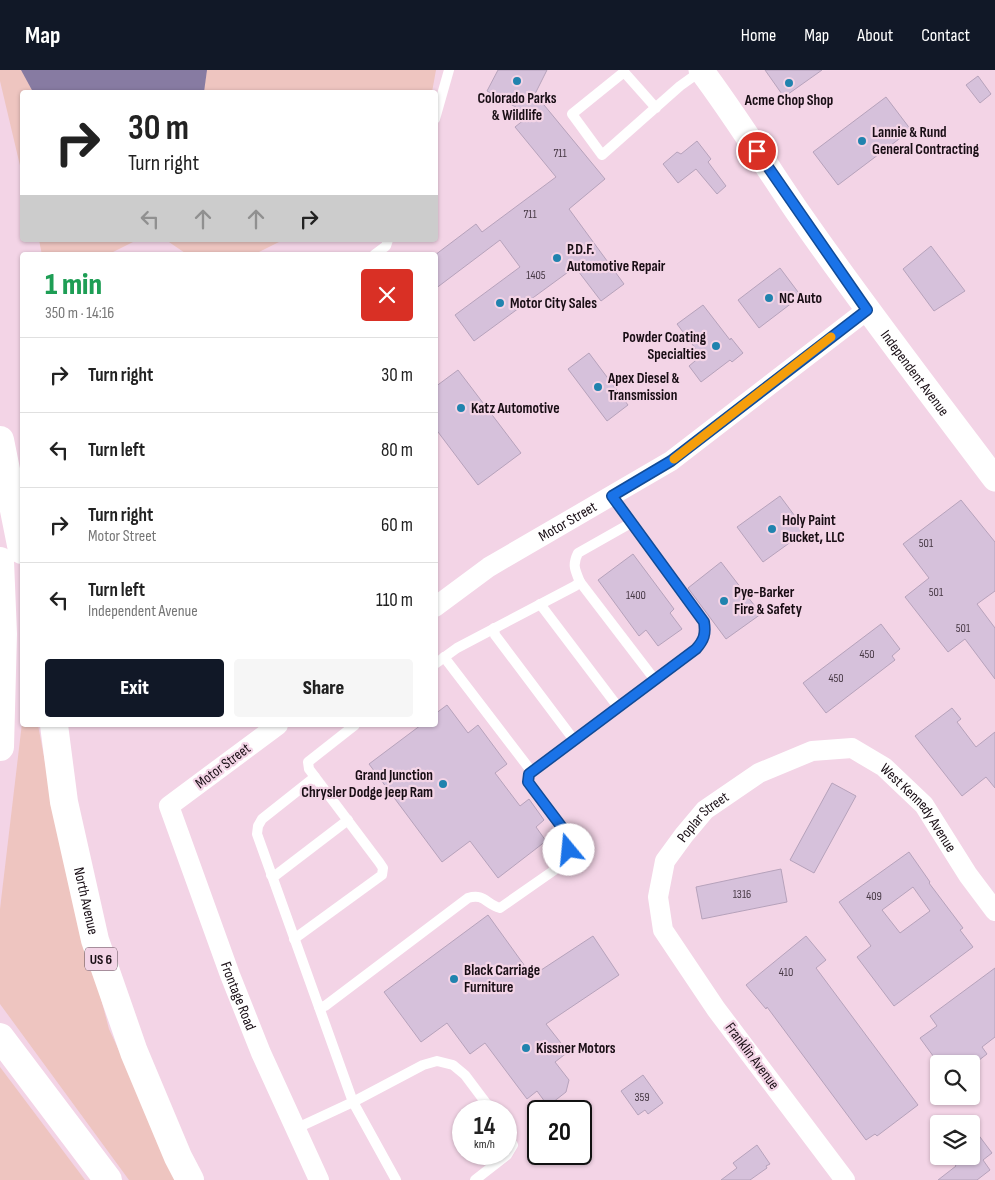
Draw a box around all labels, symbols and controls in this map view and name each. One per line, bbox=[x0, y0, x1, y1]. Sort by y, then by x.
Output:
text: Map bbox=[25, 21, 60, 50]
text: Home bbox=[741, 25, 776, 46]
text: Map bbox=[804, 25, 829, 46]
text: About bbox=[857, 25, 893, 46]
text: Contact bbox=[921, 25, 970, 46]
marker: Colorado Parks & Wildlife bbox=[511, 75, 523, 87]
marker: Acme Chop Shop bbox=[783, 77, 795, 89]
place label: Colorado Parks & Wildlife bbox=[478, 89, 557, 125]
place label: Acme Chop Shop bbox=[744, 91, 833, 110]
text: 30 m bbox=[128, 107, 189, 150]
icon: right bbox=[45, 110, 110, 175]
place label: Lannie & Rund General Contracting bbox=[872, 123, 980, 159]
pin bbox=[736, 130, 778, 172]
marker: Lannie & Rund General Contracting bbox=[856, 135, 868, 147]
icon: arrive bbox=[743, 137, 771, 165]
house number: 711 bbox=[553, 146, 567, 161]
text: Turn right bbox=[128, 150, 199, 177]
icon: left bbox=[136, 205, 164, 233]
icon: ahead bbox=[189, 205, 217, 233]
icon: ahead bbox=[242, 205, 270, 233]
icon: right bbox=[295, 205, 323, 233]
house number: 711 bbox=[523, 207, 537, 222]
place label: P.D.F. Automotive Repair bbox=[566, 240, 666, 276]
marker: P.D.F. Automotive Repair bbox=[551, 252, 563, 264]
text: 1 min bbox=[45, 267, 102, 303]
house number: 1405 bbox=[526, 268, 546, 283]
button: close bbox=[361, 269, 413, 321]
place label: NC Auto bbox=[779, 289, 822, 308]
marker: NC Auto bbox=[763, 292, 775, 304]
place label: Motor City Sales bbox=[510, 294, 597, 313]
marker: Motor City Sales bbox=[494, 297, 506, 309]
text: 350 m · 14:16 bbox=[45, 304, 114, 323]
street label: Independent Avenue bbox=[876, 326, 953, 420]
place label: Powder Coating Specialties bbox=[623, 328, 707, 364]
marker: Powder Coating Specialties bbox=[710, 340, 722, 352]
icon: right bbox=[45, 361, 73, 389]
text: Turn right bbox=[88, 364, 153, 387]
text: 30 m bbox=[381, 364, 413, 387]
place label: Apex Diesel & Transmission bbox=[607, 369, 679, 405]
marker: Apex Diesel & Transmission bbox=[592, 381, 604, 393]
place label: Katz Automotive bbox=[471, 399, 560, 418]
marker: Katz Automotive bbox=[455, 402, 467, 414]
icon: left bbox=[45, 436, 73, 464]
text: Turn left bbox=[88, 439, 145, 462]
text: 80 m bbox=[381, 439, 413, 462]
street label: Motor Street bbox=[535, 497, 600, 546]
text: Turn right bbox=[88, 504, 153, 527]
icon: right bbox=[45, 511, 73, 539]
place label: Holy Paint Bucket, LLC bbox=[782, 511, 845, 547]
text: 60 m bbox=[381, 514, 413, 537]
marker: Holy Paint Bucket, LLC bbox=[766, 523, 778, 535]
text: Motor Street bbox=[88, 527, 156, 546]
house number: 501 bbox=[919, 536, 934, 551]
text: Turn left bbox=[88, 579, 145, 602]
place label: Pye-Barker Fire & Safety bbox=[734, 583, 803, 619]
house number: 501 bbox=[929, 585, 944, 600]
icon: left bbox=[45, 586, 73, 614]
house number: 1400 bbox=[626, 588, 646, 603]
text: 110 m bbox=[376, 589, 413, 612]
marker: Pye-Barker Fire & Safety bbox=[718, 595, 730, 607]
text: Independent Avenue bbox=[88, 602, 198, 621]
house number: 501 bbox=[956, 621, 971, 636]
house number: 450 bbox=[859, 647, 875, 662]
button: Exit bbox=[45, 659, 224, 717]
button: Share bbox=[234, 659, 413, 717]
house number: 450 bbox=[828, 671, 844, 686]
street label: Motor Street bbox=[192, 739, 255, 793]
street label: West Kennedy Avenue bbox=[876, 759, 961, 855]
place label: Grand Junction Chrysler Dodge Jeep Ram bbox=[301, 766, 433, 802]
marker: Grand Junction Chrysler Dodge Jeep Ram bbox=[437, 778, 449, 790]
street label: Poplar Street bbox=[673, 787, 733, 846]
position arrow bbox=[542, 823, 594, 875]
street label: North Avenue bbox=[69, 865, 103, 936]
house number: 1316 bbox=[733, 887, 751, 902]
house number: 409 bbox=[866, 889, 882, 904]
road number: US 6 bbox=[85, 948, 117, 971]
street label: Frontage Road bbox=[216, 959, 260, 1033]
place label: Black Carriage Furniture bbox=[464, 961, 540, 997]
house number: 410 bbox=[779, 965, 793, 980]
marker: Black Carriage Furniture bbox=[448, 973, 460, 985]
street label: Franklin Avenue bbox=[721, 1019, 783, 1093]
place label: Kissner Motors bbox=[536, 1039, 616, 1058]
marker: Kissner Motors bbox=[520, 1042, 532, 1054]
map controls bbox=[930, 1055, 980, 1165]
button: search bbox=[930, 1055, 980, 1105]
house number: 359 bbox=[634, 1090, 650, 1105]
speed limit sign: 20 bbox=[527, 1100, 592, 1165]
text: 14 bbox=[474, 1111, 495, 1142]
button: layers bbox=[930, 1115, 980, 1165]
text: km/h bbox=[474, 1137, 495, 1152]

